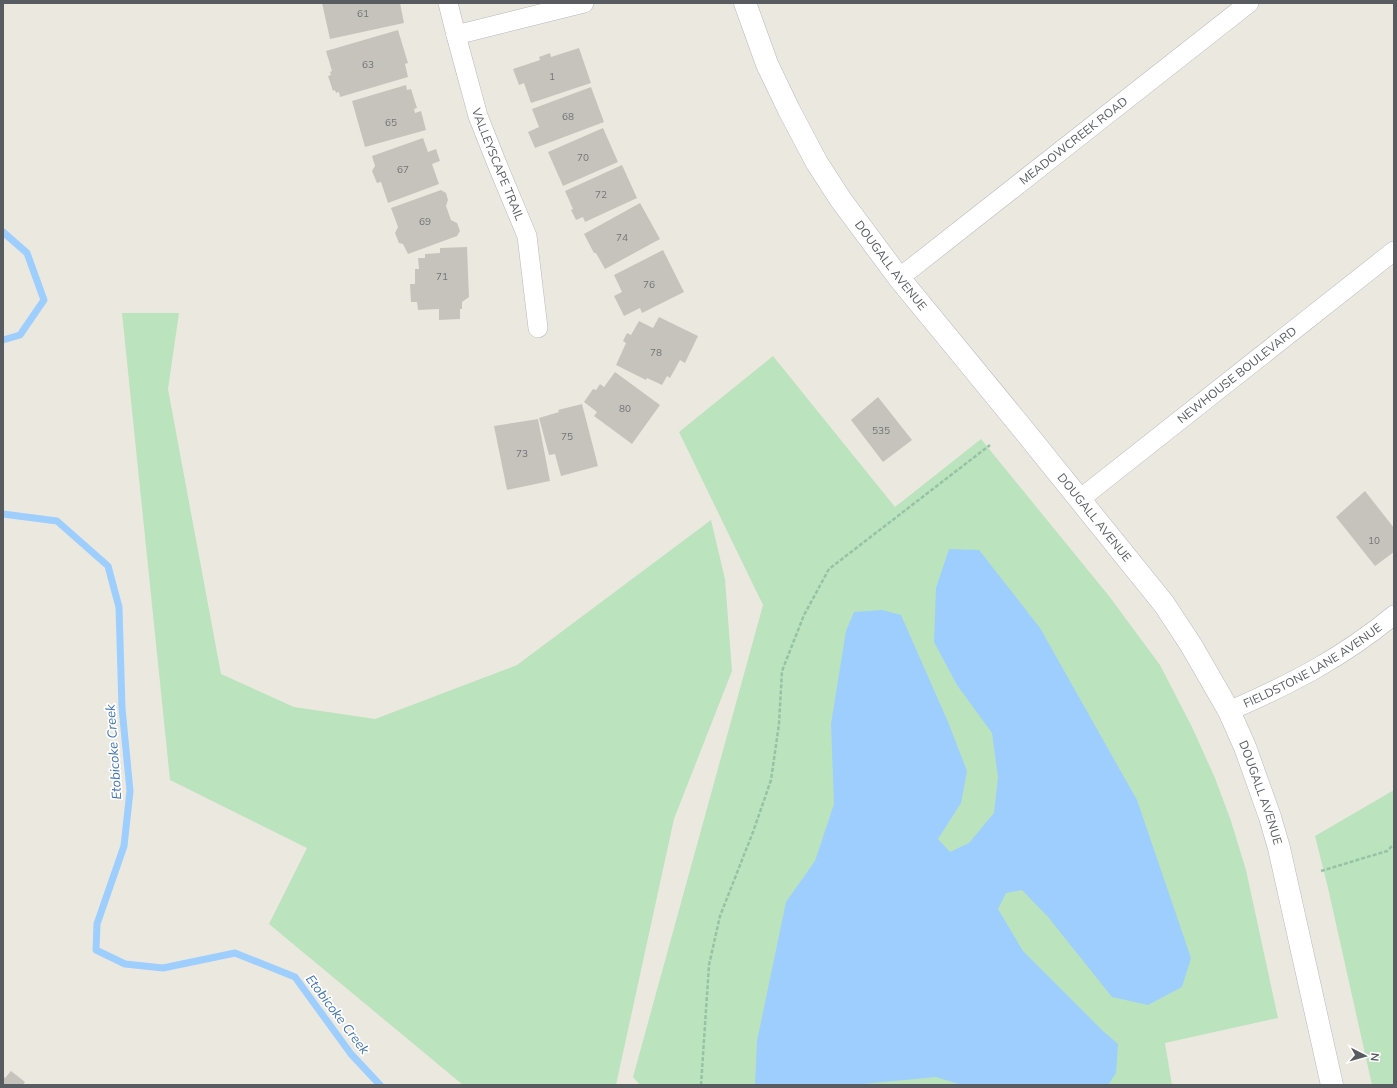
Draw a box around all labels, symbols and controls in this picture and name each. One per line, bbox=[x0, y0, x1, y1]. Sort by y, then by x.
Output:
house number: 61 bbox=[357, 7, 369, 20]
house number: 63 bbox=[362, 58, 374, 71]
house number: 1 bbox=[549, 70, 555, 83]
street label: MEADOWCREEK ROAD bbox=[1016, 93, 1131, 188]
street label: VALLEYSCAPE TRAIL bbox=[469, 106, 528, 223]
house number: 68 bbox=[562, 110, 574, 123]
house number: 65 bbox=[385, 116, 397, 129]
house number: 70 bbox=[577, 151, 589, 164]
house number: 67 bbox=[397, 163, 409, 176]
house number: 72 bbox=[595, 188, 607, 201]
house number: 69 bbox=[419, 215, 431, 228]
street label: DOUGALL AVENUE bbox=[852, 217, 930, 313]
house number: 74 bbox=[616, 231, 628, 244]
house number: 71 bbox=[436, 270, 448, 283]
house number: 76 bbox=[643, 278, 655, 291]
street label: NEWHOUSE BOULEVARD bbox=[1174, 323, 1299, 426]
house number: 78 bbox=[650, 346, 662, 359]
house number: 80 bbox=[619, 402, 631, 415]
house number: 535 bbox=[872, 424, 890, 437]
house number: 75 bbox=[561, 430, 573, 443]
house number: 73 bbox=[516, 447, 528, 460]
street label: DOUGALL AVENUE bbox=[1054, 470, 1135, 564]
house number: 10 bbox=[1368, 534, 1380, 547]
street label: FIELDSTONE LANE AVENUE bbox=[1241, 620, 1384, 711]
water label: Etobicoke Creek bbox=[102, 704, 124, 800]
street label: DOUGALL AVENUE bbox=[1236, 738, 1286, 846]
water label: Etobicoke Creek bbox=[303, 971, 373, 1057]
north arrow bbox=[1345, 1036, 1385, 1076]
text: N bbox=[1368, 1052, 1382, 1062]

